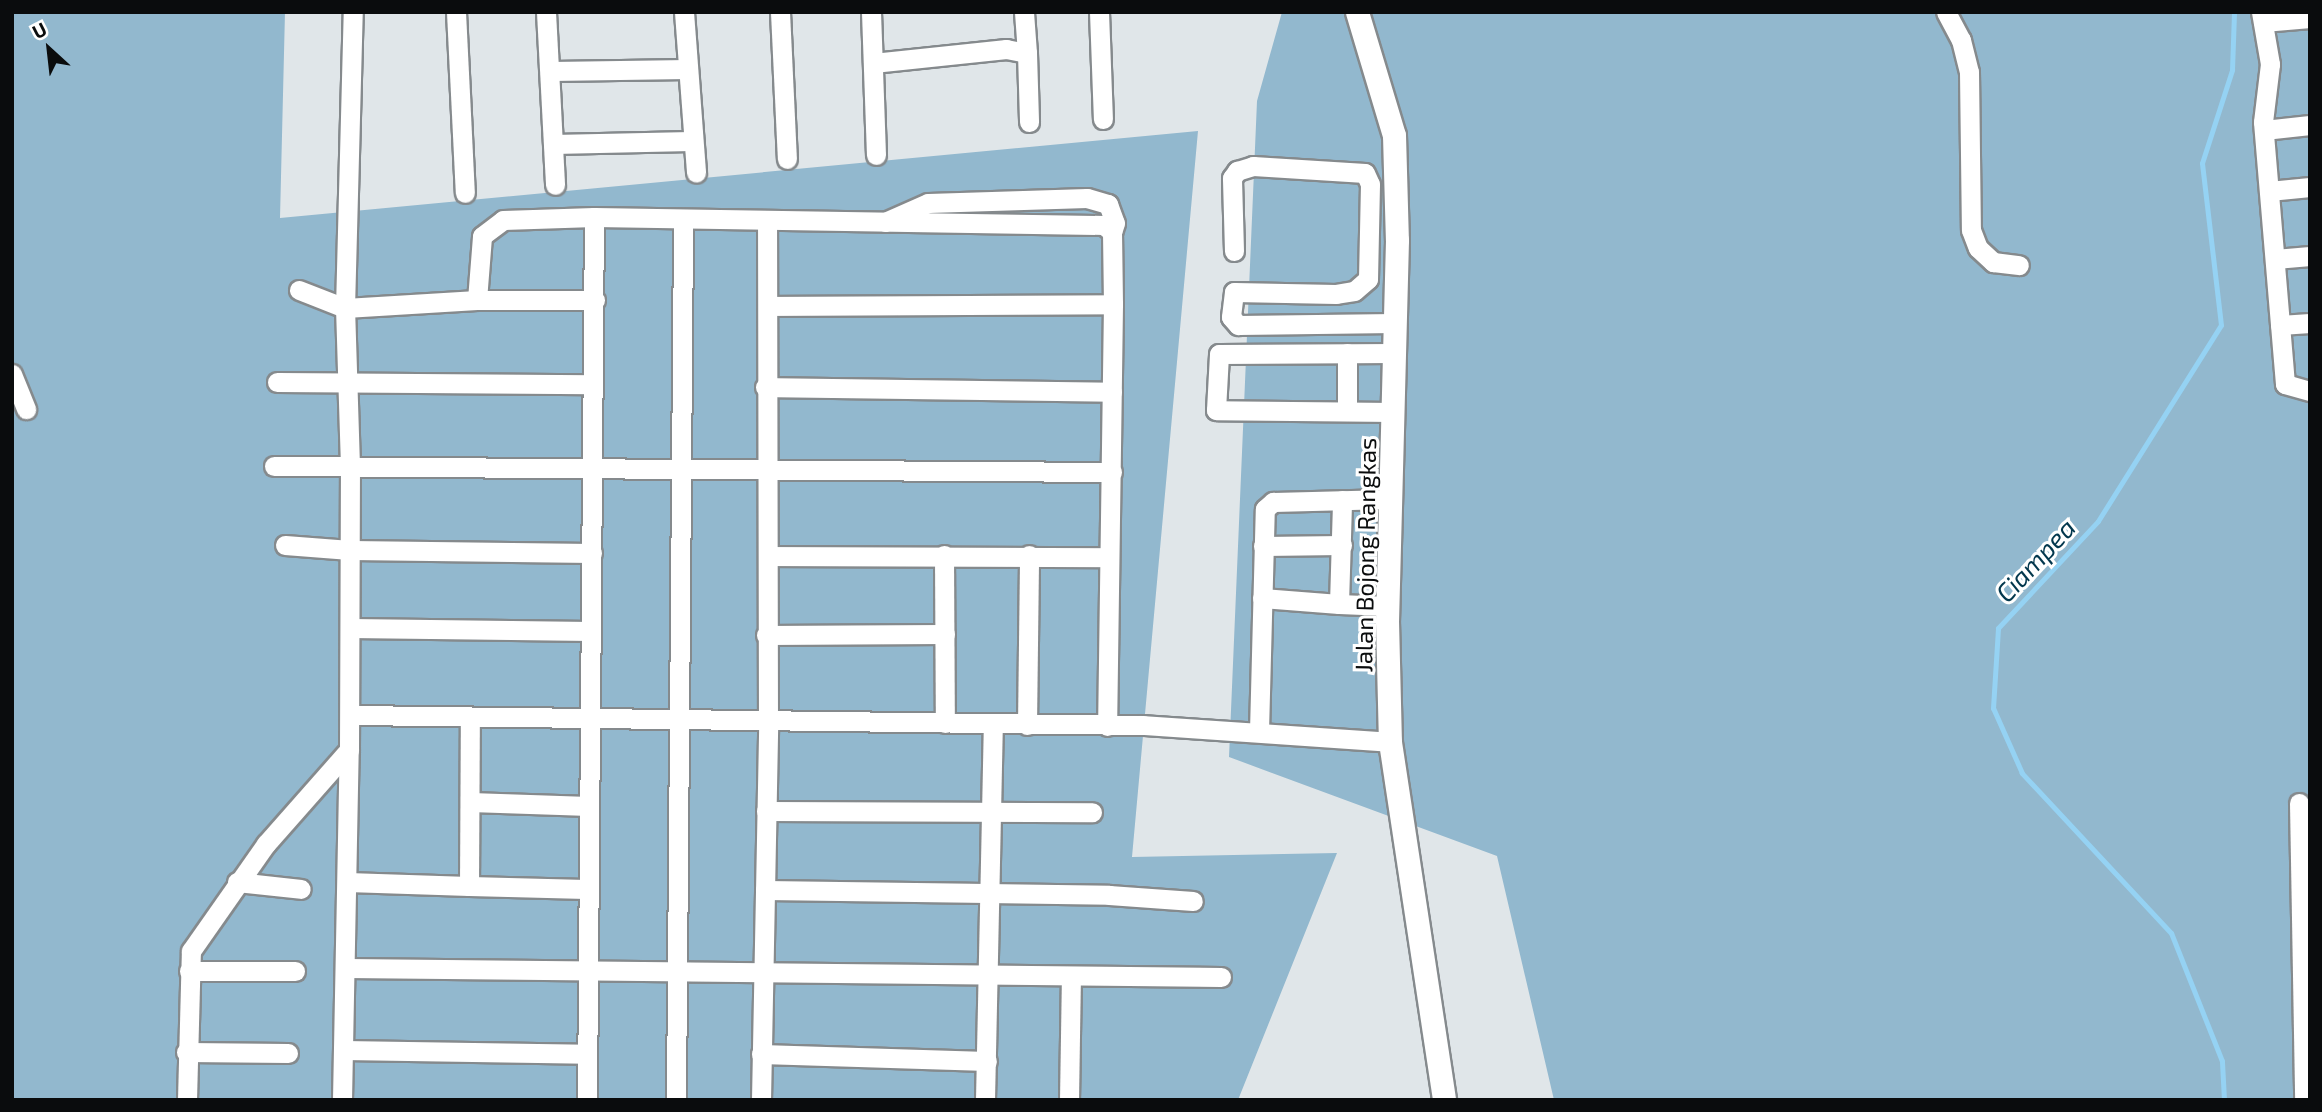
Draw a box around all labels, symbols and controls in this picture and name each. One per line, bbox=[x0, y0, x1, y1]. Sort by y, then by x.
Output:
north arrow bbox=[14, 14, 84, 84]
text: U bbox=[28, 17, 50, 43]
street label: Jalan Bojong Rangkas bbox=[1349, 437, 1381, 673]
water label: Ciampea bbox=[1989, 512, 2081, 608]

